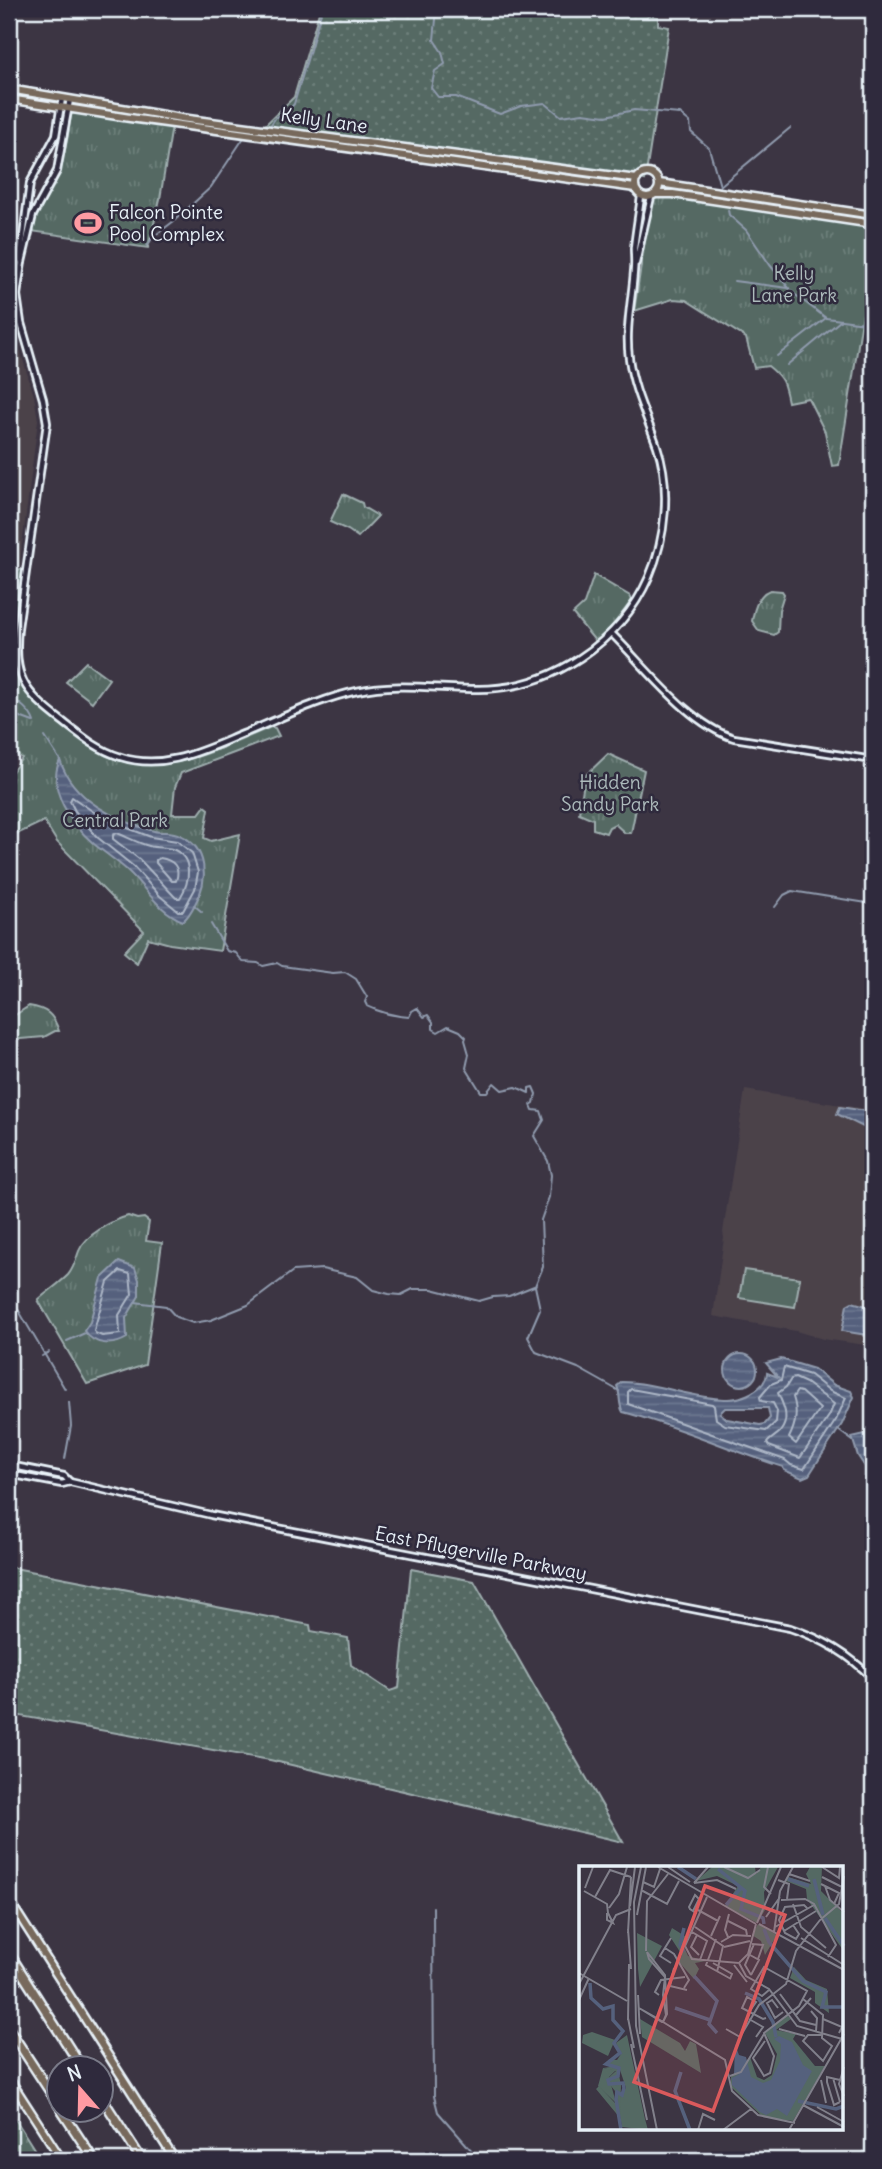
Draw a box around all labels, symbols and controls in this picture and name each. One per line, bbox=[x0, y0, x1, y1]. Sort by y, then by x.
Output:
street label: Kelly Lane bbox=[279, 102, 369, 138]
place label: Falcon Pointe Pool Complex bbox=[109, 200, 225, 246]
sports icon: Falcon Pointe Pool Complex bbox=[73, 208, 103, 238]
park label: Kelly Lane Park bbox=[751, 261, 837, 307]
park label: Hidden Sandy Park bbox=[561, 770, 659, 816]
park label: Central Park bbox=[62, 808, 168, 832]
street label: East Pflugerville Parkway bbox=[373, 1521, 589, 1585]
inset map bbox=[579, 1866, 844, 2130]
north arrow bbox=[46, 2054, 116, 2124]
text: N bbox=[64, 2060, 84, 2087]

